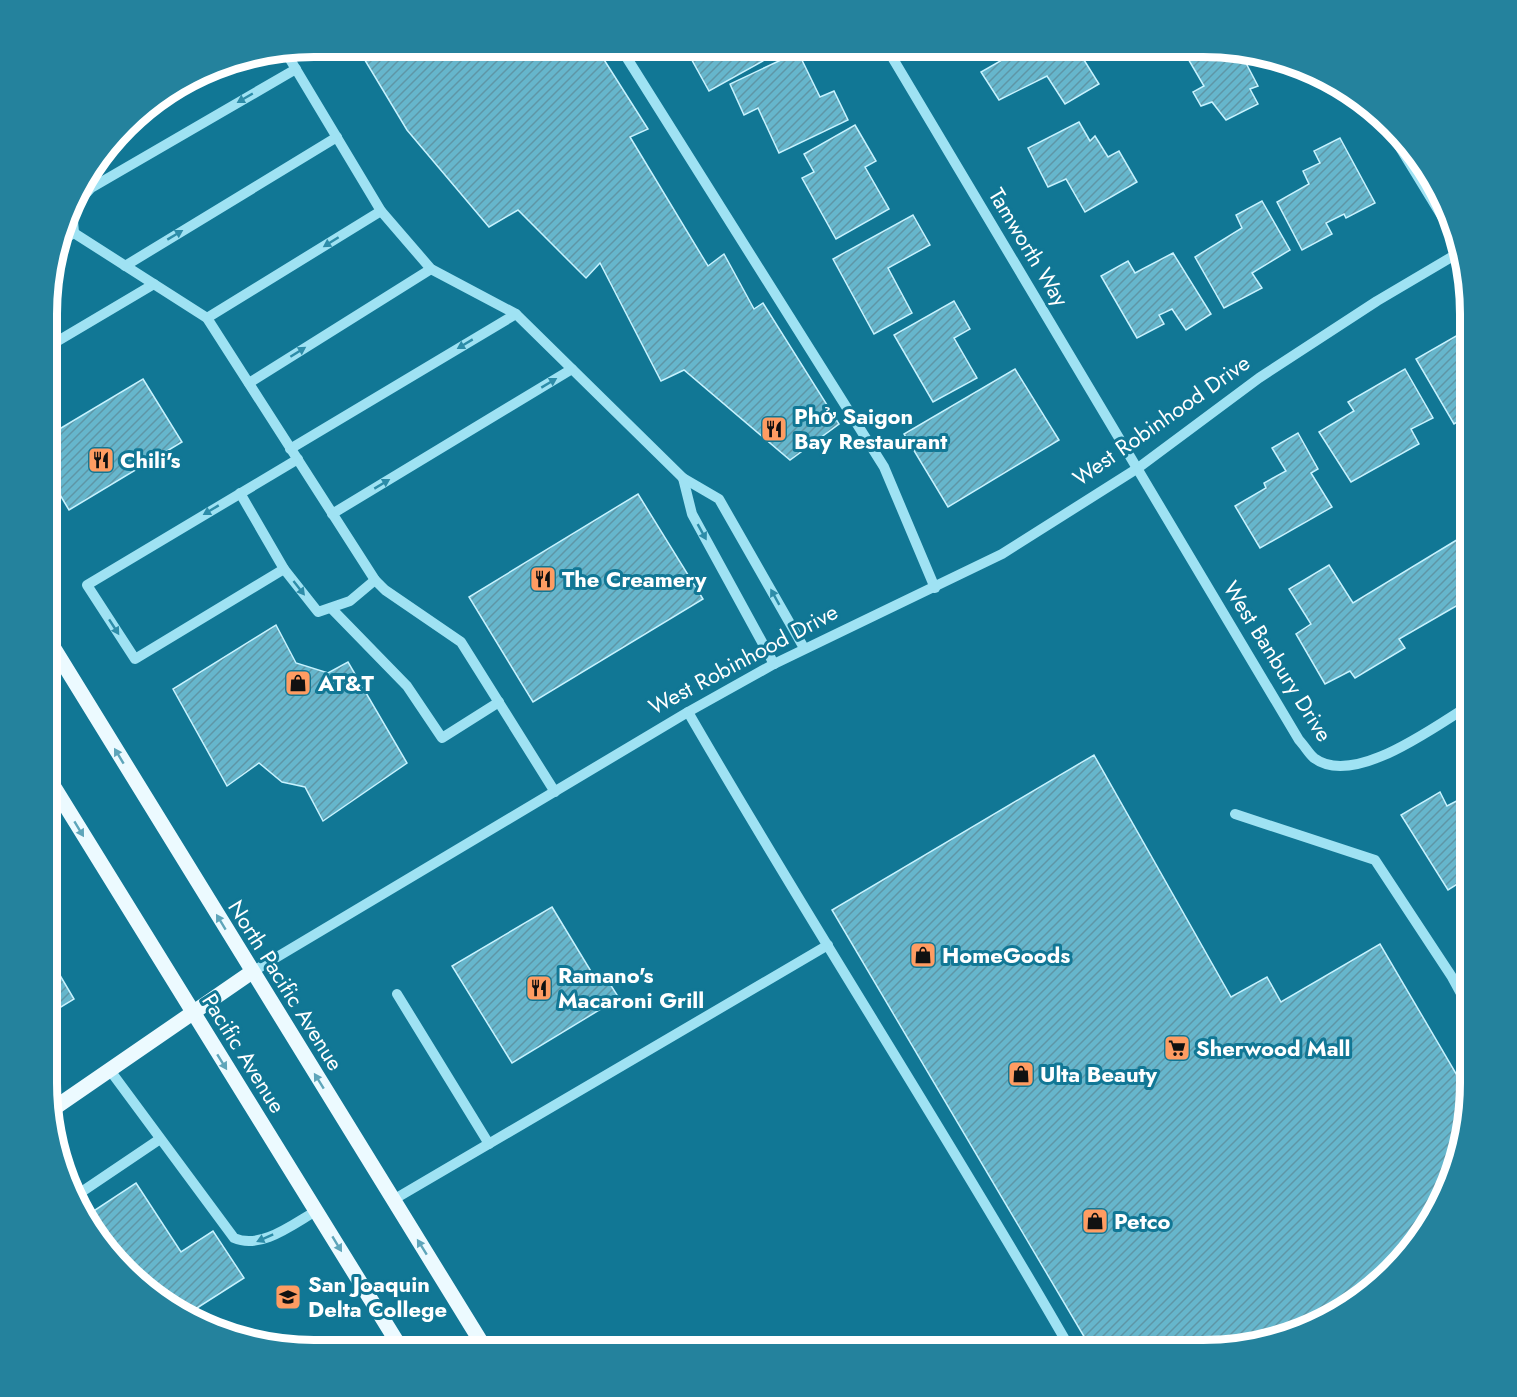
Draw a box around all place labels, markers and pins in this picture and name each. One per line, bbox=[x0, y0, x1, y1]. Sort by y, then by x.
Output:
place label: Phở Saigon Bay Restaurant bbox=[794, 400, 947, 457]
restaurant icon: Phở Saigon Bay Restaurant bbox=[759, 414, 789, 444]
place label: Chili's bbox=[120, 444, 181, 476]
restaurant icon: Chili's bbox=[86, 445, 116, 475]
place label: The Creamery bbox=[562, 563, 707, 595]
restaurant icon: The Creamery bbox=[528, 564, 558, 594]
place label: AT&T bbox=[317, 667, 375, 699]
shop icon: AT&T bbox=[283, 668, 313, 698]
place label: HomeGoods bbox=[942, 939, 1070, 971]
shop icon: HomeGoods bbox=[908, 940, 938, 970]
place label: Ramano's Macaroni Grill bbox=[558, 959, 704, 1016]
restaurant icon: Ramano's Macaroni Grill bbox=[524, 973, 554, 1003]
place label: Sherwood Mall bbox=[1196, 1032, 1350, 1064]
supermarket icon: Sherwood Mall bbox=[1162, 1033, 1192, 1063]
place label: Ulta Beauty bbox=[1040, 1058, 1158, 1090]
shop icon: Ulta Beauty bbox=[1006, 1059, 1036, 1089]
place label: Petco bbox=[1114, 1205, 1171, 1237]
shop icon: Petco bbox=[1080, 1206, 1110, 1236]
place label: San Joaquin Delta College bbox=[308, 1268, 447, 1325]
school or university icon: San Joaquin Delta College bbox=[273, 1282, 303, 1312]

